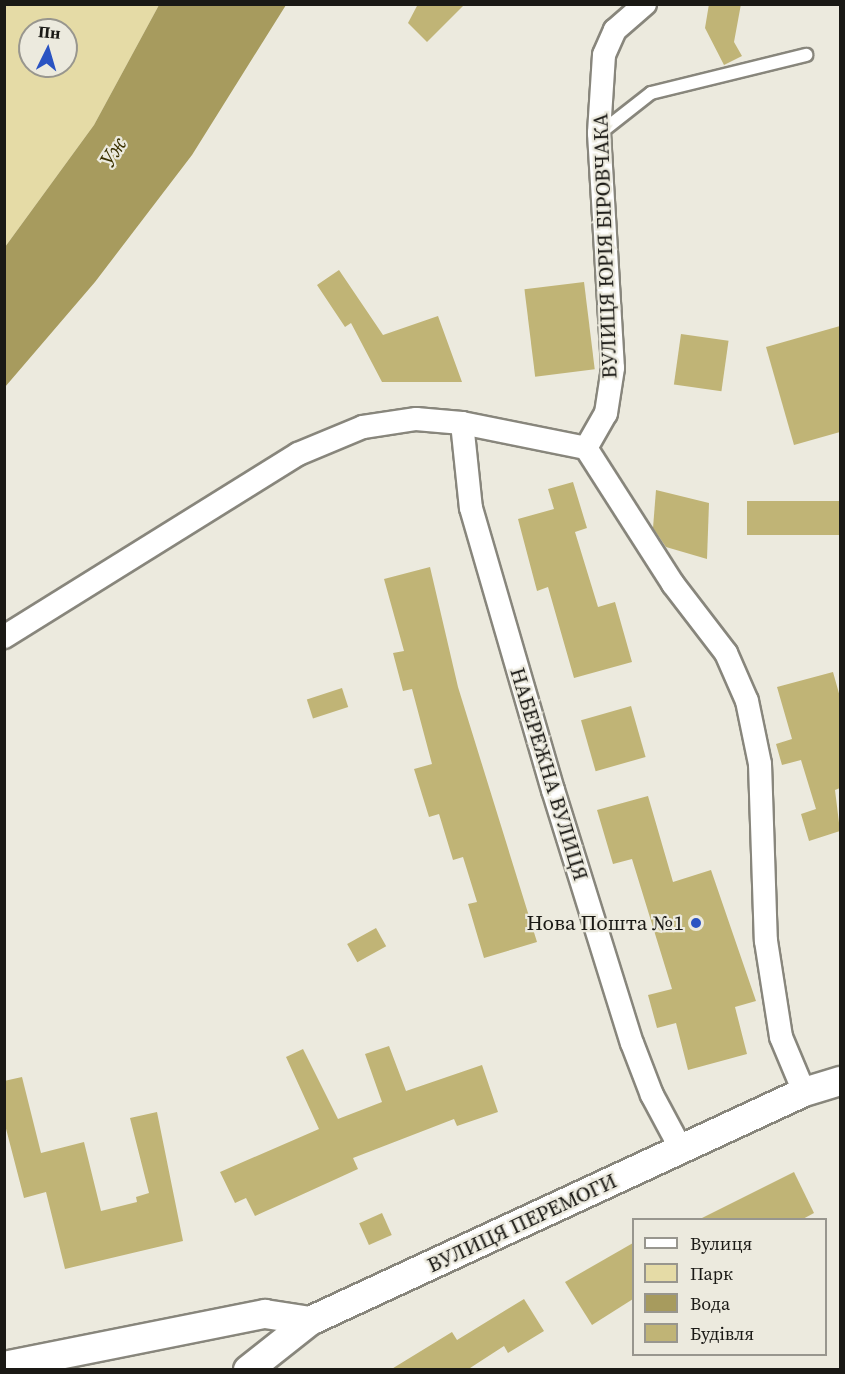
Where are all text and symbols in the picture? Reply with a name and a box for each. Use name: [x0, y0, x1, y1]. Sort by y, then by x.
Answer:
north arrow: [18, 18, 78, 78]
text: Пн: [37, 20, 61, 44]
street label: ВУЛИЦЯ ЮРІЯ БІРОВЧАКА: [588, 113, 622, 379]
water label: Уж: [94, 132, 132, 172]
street label: НАБЕРЕЖНА ВУЛИЦЯ: [505, 665, 593, 883]
place label: Нова Пошта №1: [526, 910, 684, 936]
marker: Нова Пошта №1: [689, 916, 703, 930]
street label: ВУЛИЦЯ ПЕРЕМОГИ: [423, 1168, 621, 1278]
legend: [632, 1218, 827, 1356]
text: Вулиця: [690, 1231, 752, 1256]
text: Парк: [690, 1261, 733, 1286]
text: Вода: [690, 1291, 730, 1316]
text: Будівля: [690, 1321, 754, 1346]

